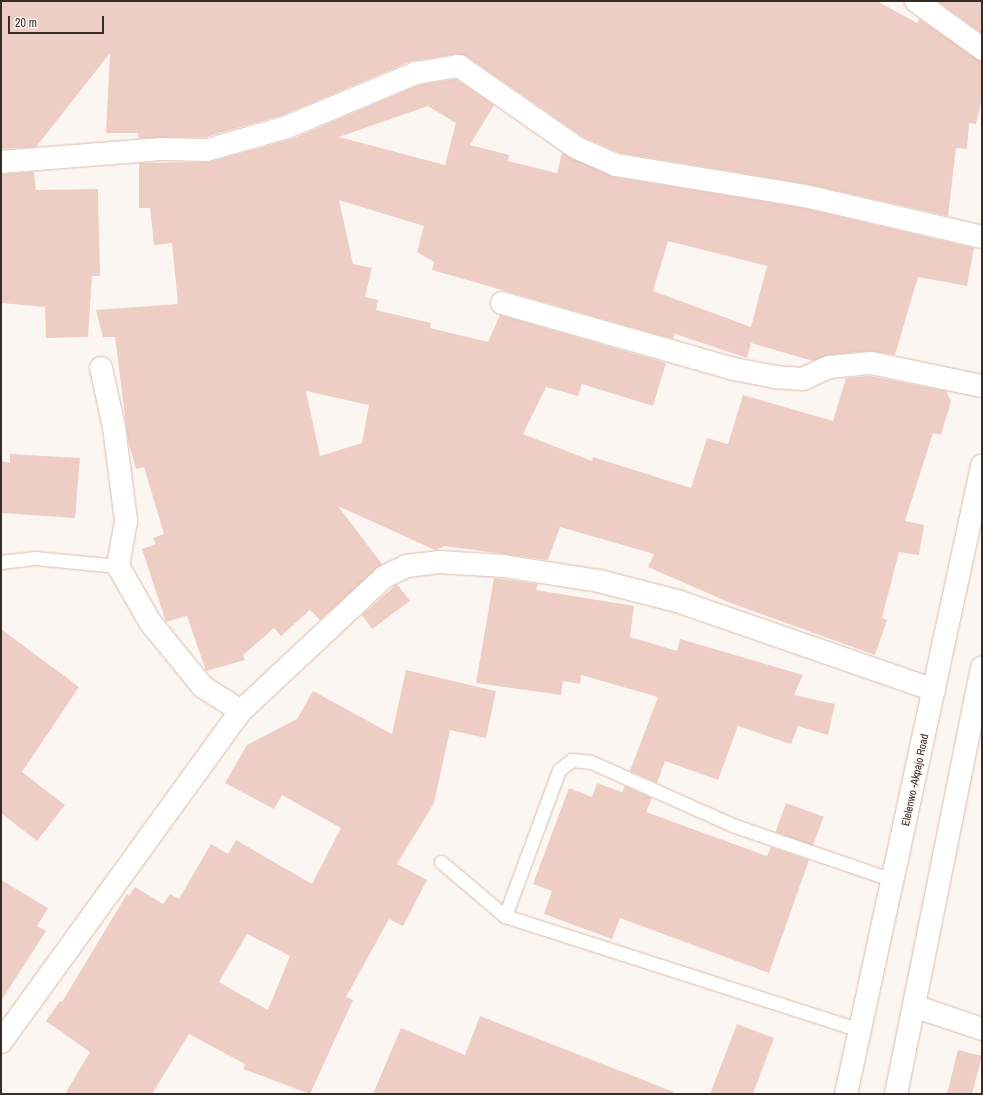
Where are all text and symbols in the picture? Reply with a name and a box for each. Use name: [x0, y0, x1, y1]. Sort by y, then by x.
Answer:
scale bar: [10, 8, 106, 34]
text: 20 m: [15, 15, 37, 31]
street label: Elelenwo -Akpajo Road: [899, 733, 931, 827]

